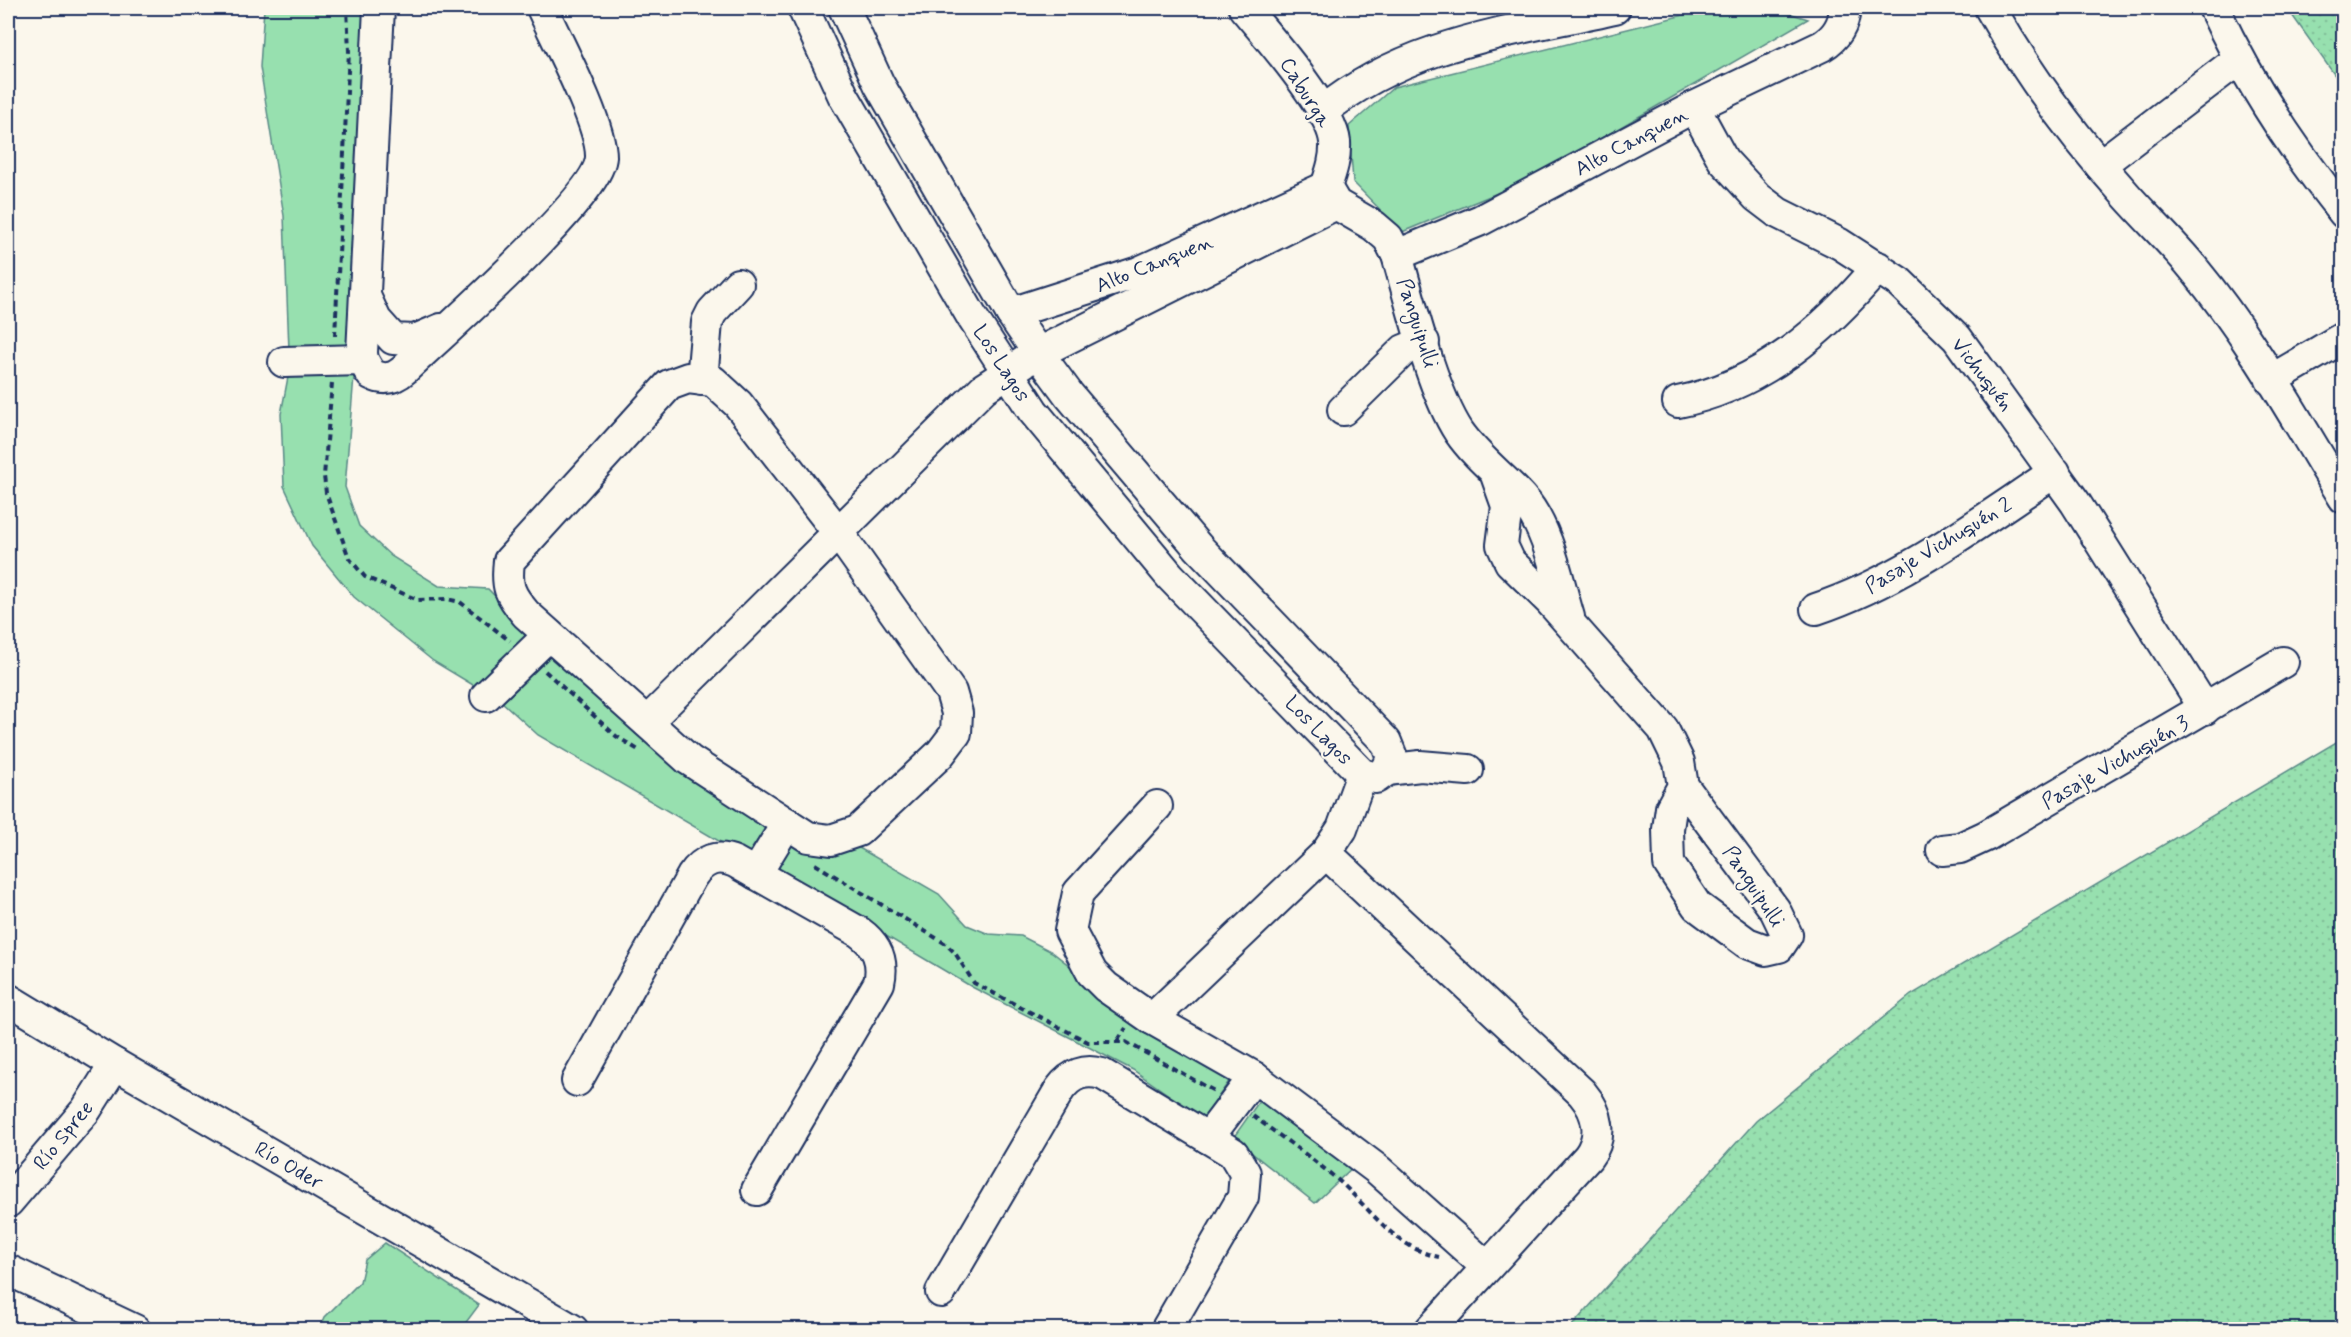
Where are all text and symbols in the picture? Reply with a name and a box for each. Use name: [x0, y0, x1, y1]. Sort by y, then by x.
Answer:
street label: Caburga: [1273, 52, 1338, 133]
street label: Alto Canquen: [1570, 100, 1693, 183]
street label: Alto Canquen: [1092, 228, 1218, 300]
street label: Panguipulli: [1388, 275, 1445, 372]
street label: Los Lagos: [966, 320, 1036, 407]
street label: Vichuquén: [1945, 332, 2020, 417]
street label: Pasaje Vichuquén 2: [1860, 491, 2017, 601]
street label: Los Lagos: [1278, 690, 1358, 771]
street label: Pasaje Vichuquén 3: [2037, 709, 2195, 816]
street label: Panguipulli: [1715, 840, 1791, 933]
street label: Río Spree: [27, 1095, 100, 1176]
street label: Río Oder: [249, 1135, 328, 1197]

